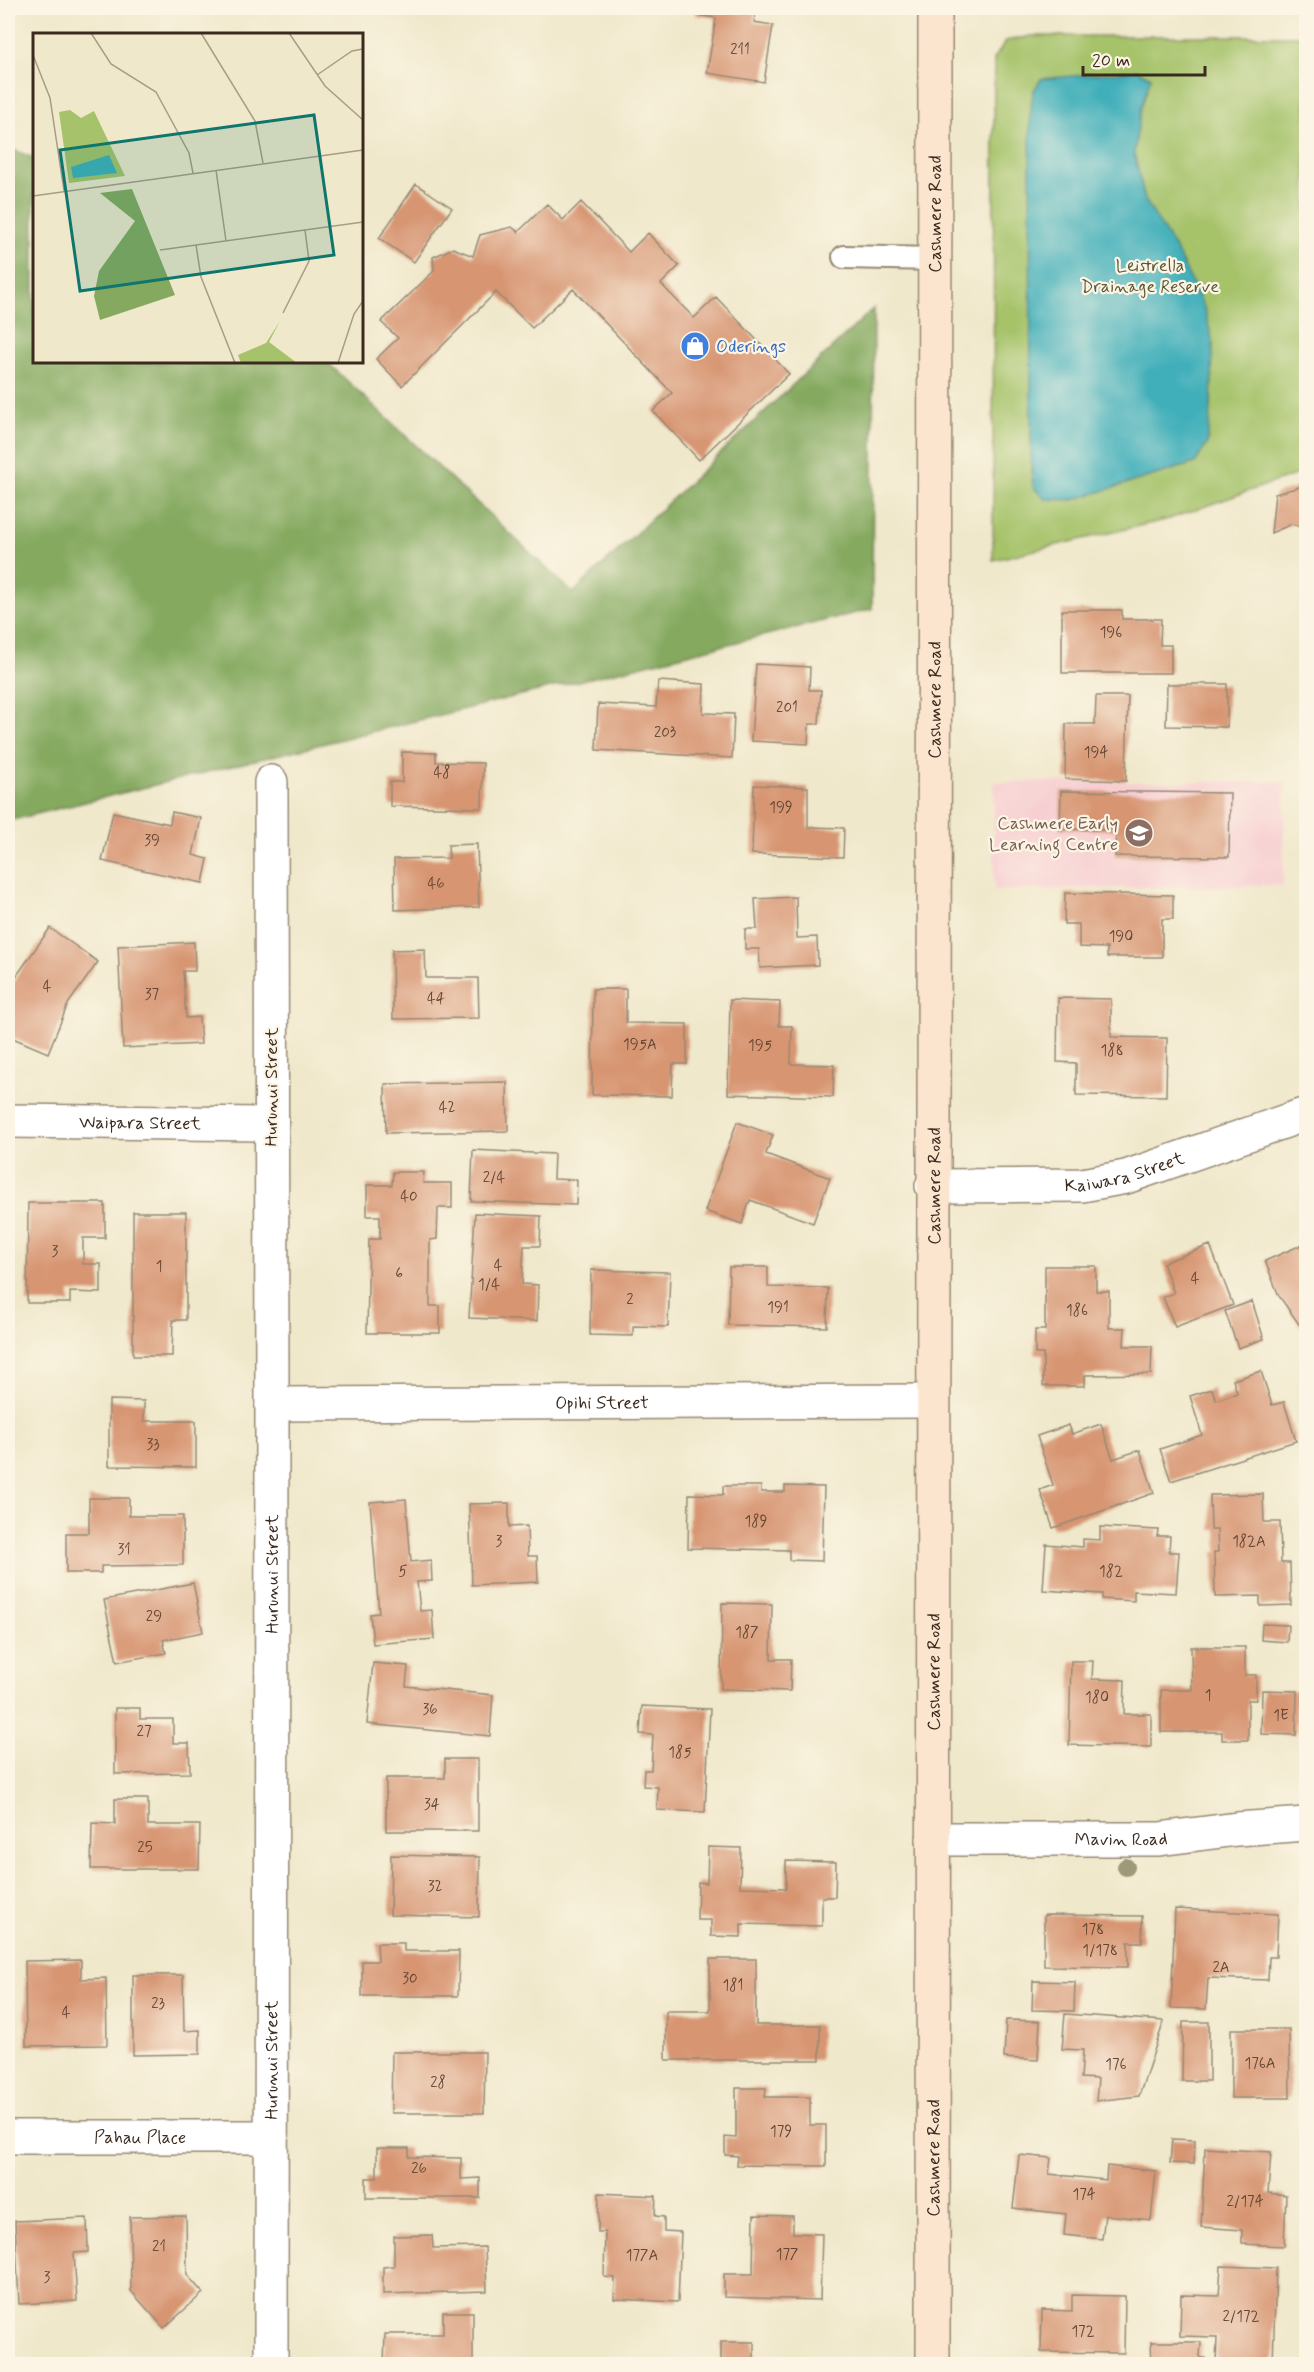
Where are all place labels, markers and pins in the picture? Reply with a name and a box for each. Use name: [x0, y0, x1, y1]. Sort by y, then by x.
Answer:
shop icon: Oderings: [679, 330, 711, 362]
place label: Oderings: [716, 335, 786, 359]
place label: Cashmere Early Learning Centre: [989, 812, 1118, 859]
school or university icon: Cashmere Early Learning Centre: [1123, 817, 1155, 849]

